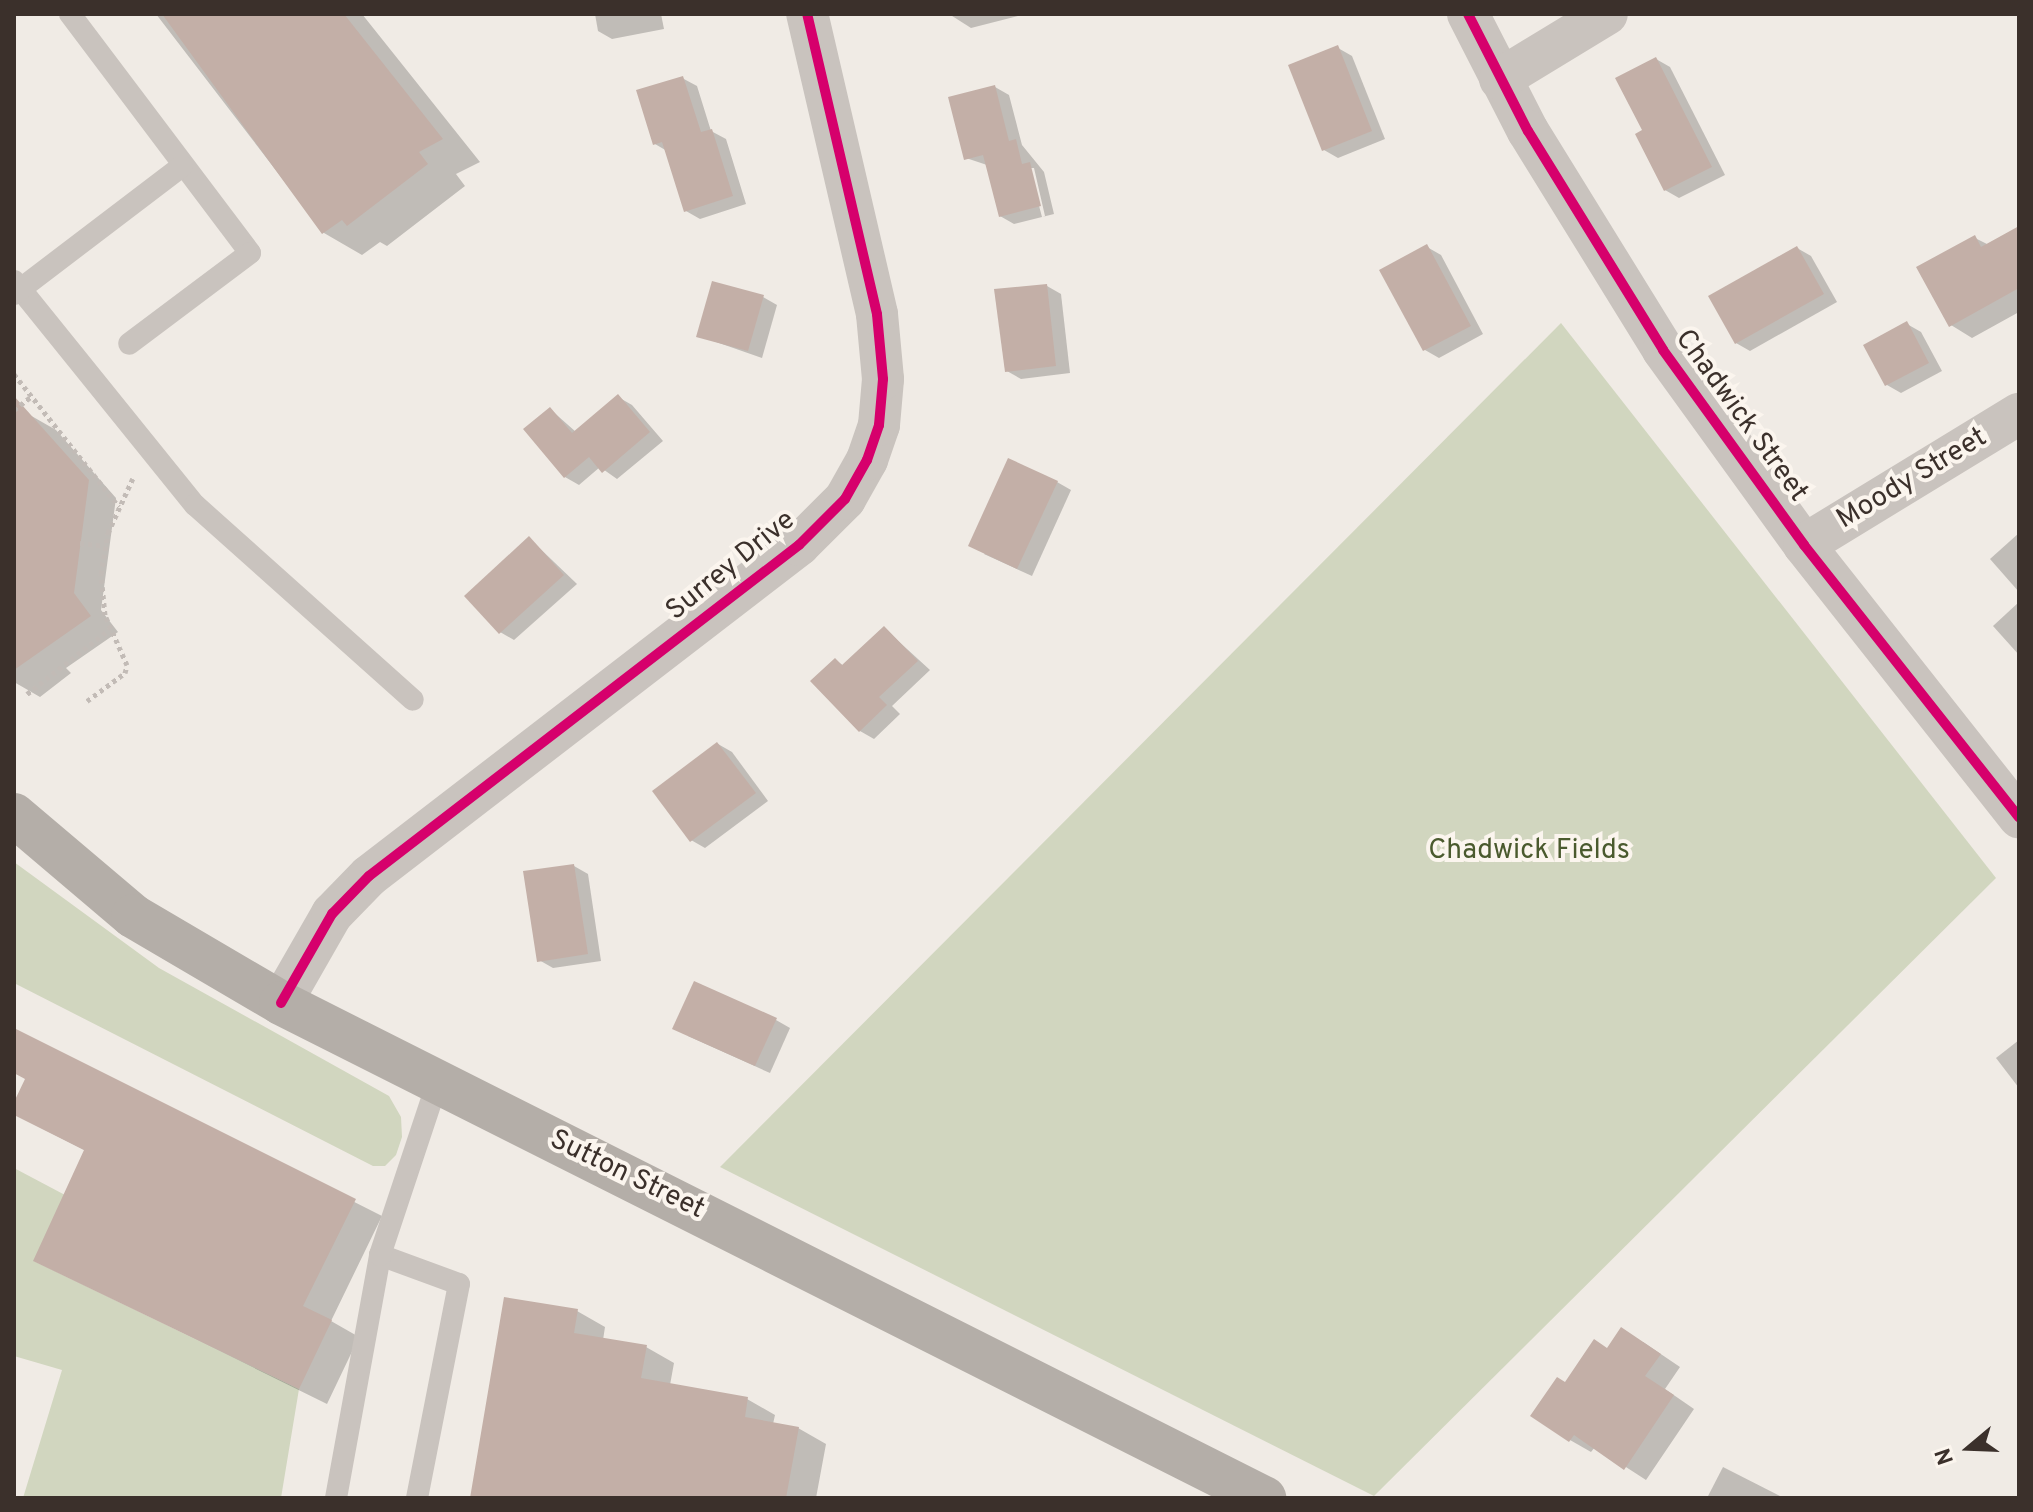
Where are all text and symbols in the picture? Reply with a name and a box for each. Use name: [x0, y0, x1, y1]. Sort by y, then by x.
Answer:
street label: Chadwick Street: [1667, 323, 1815, 509]
street label: Moody Street: [1831, 421, 1993, 537]
street label: Surrey Drive: [660, 504, 802, 628]
park label: Chadwick Fields: [1428, 834, 1630, 868]
street label: Sutton Street: [544, 1123, 710, 1227]
north arrow: [1929, 1408, 2009, 1488]
text: N: [1931, 1444, 1961, 1468]

